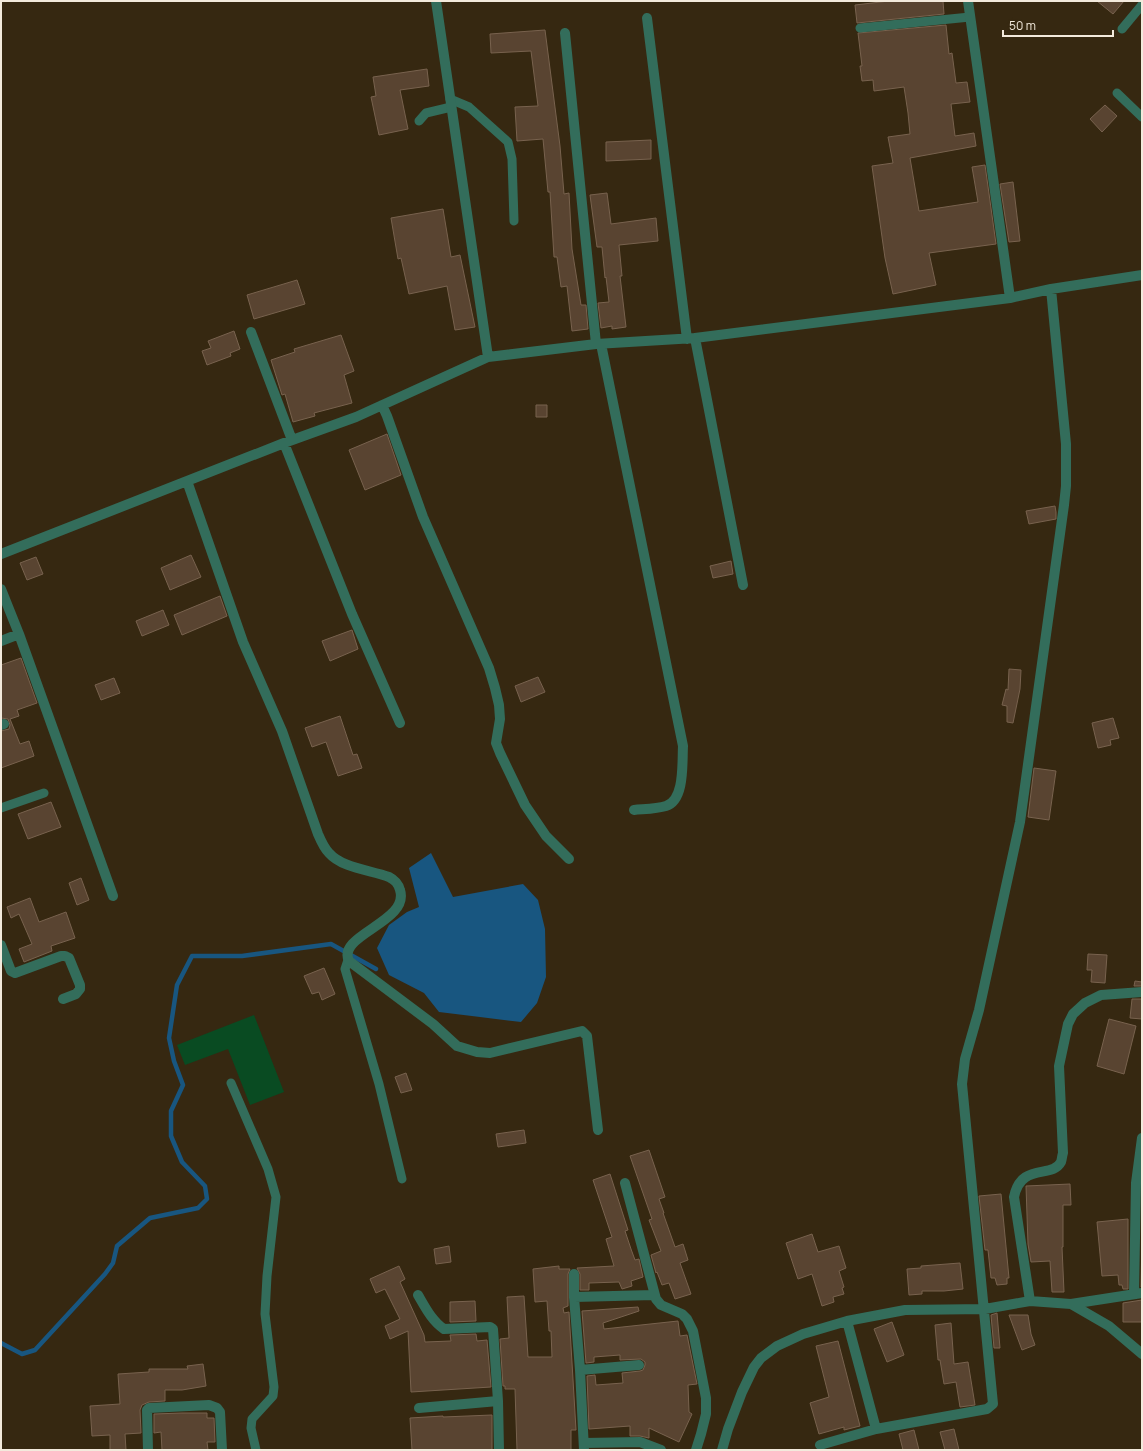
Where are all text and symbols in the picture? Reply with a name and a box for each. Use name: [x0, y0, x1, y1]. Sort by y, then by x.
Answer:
scale bar: [1003, 12, 1113, 38]
text: 50 m: [1009, 17, 1036, 34]

